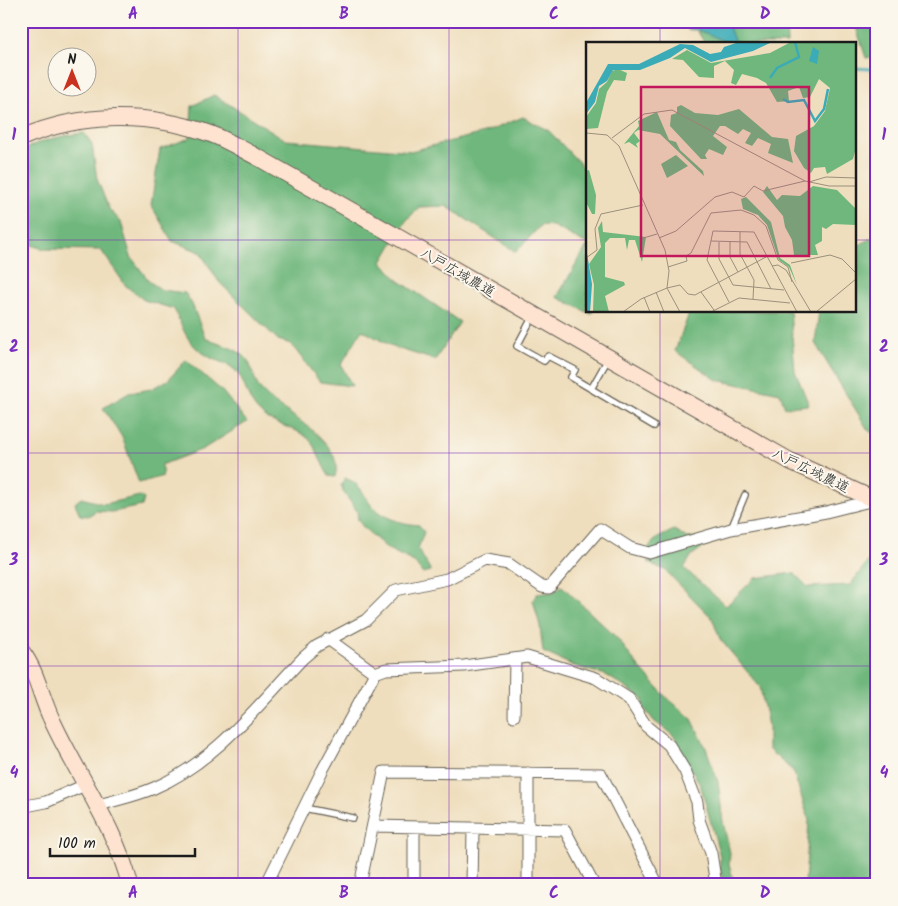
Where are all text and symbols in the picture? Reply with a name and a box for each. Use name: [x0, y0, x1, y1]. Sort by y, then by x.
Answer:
text: A: [128, 2, 138, 27]
text: B: [339, 2, 349, 27]
text: C: [549, 2, 559, 27]
text: D: [760, 2, 771, 27]
inset map: [586, 42, 856, 312]
north arrow: [48, 48, 98, 98]
text: N: [68, 49, 77, 71]
text: 1: [12, 123, 17, 148]
text: 1: [882, 123, 887, 148]
street label: 八戸広域農道: [416, 242, 499, 303]
text: 2: [9, 335, 19, 360]
text: 2: [879, 335, 889, 360]
street label: 八戸広域農道: [768, 443, 853, 499]
text: 3: [9, 548, 19, 573]
text: 3: [879, 548, 889, 573]
text: 4: [10, 761, 19, 786]
text: 4: [880, 761, 889, 786]
scale bar: [50, 826, 195, 858]
text: 100 m: [58, 832, 96, 856]
text: A: [128, 881, 138, 906]
text: B: [339, 881, 349, 906]
text: C: [549, 881, 559, 906]
text: D: [760, 881, 771, 906]

